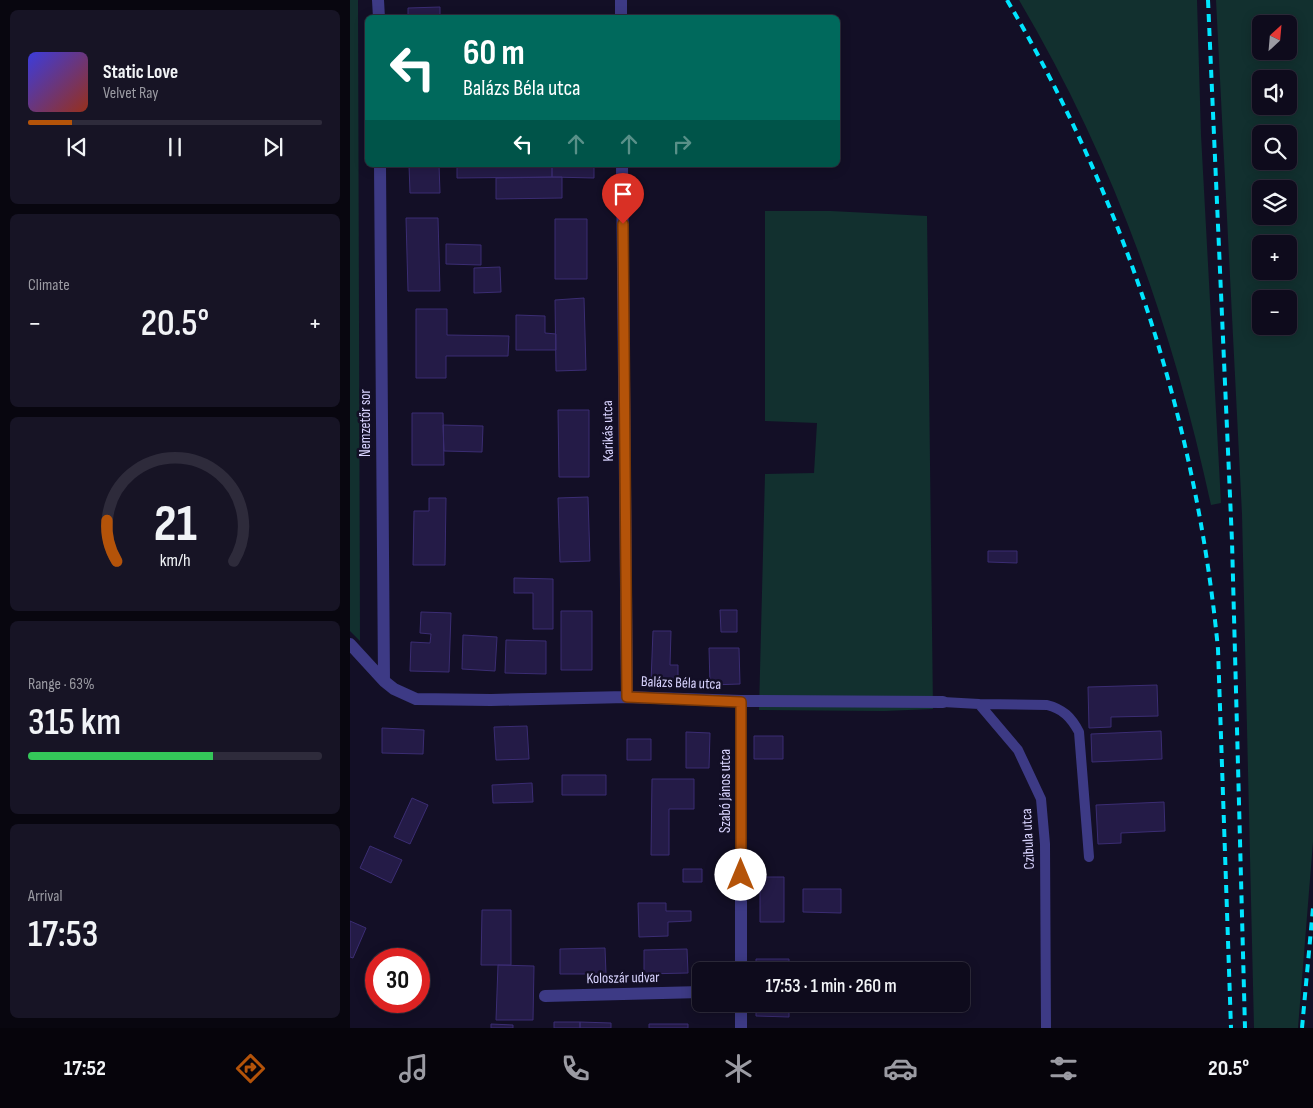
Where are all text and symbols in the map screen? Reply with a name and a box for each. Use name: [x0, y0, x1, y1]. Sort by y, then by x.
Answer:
north arrow: [1252, 15, 1298, 60]
map controls: [1252, 15, 1297, 335]
text: 60 m: [463, 32, 525, 75]
icon: left: [380, 35, 445, 100]
text: Static Love: [103, 61, 178, 84]
button: sound: [1252, 70, 1297, 115]
text: Balázs Béla utca: [463, 75, 581, 102]
text: Velvet Ray: [103, 84, 158, 103]
button: search: [1252, 125, 1297, 170]
icon: left: [509, 130, 537, 158]
icon: ahead: [562, 130, 590, 158]
icon: ahead: [615, 130, 643, 158]
icon: right: [668, 130, 696, 158]
icon: previous: [63, 133, 91, 161]
icon: pause: [161, 133, 189, 161]
icon: next: [259, 133, 287, 161]
pin: [602, 173, 644, 224]
icon: arrive: [609, 180, 637, 208]
button: layers: [1252, 180, 1297, 225]
button: +: [1252, 235, 1297, 280]
text: Climate: [28, 276, 70, 295]
button: −: [1252, 290, 1297, 335]
text: 20.5°: [141, 301, 209, 346]
text: −: [28, 307, 42, 340]
text: +: [308, 307, 322, 340]
street label: Nemzetőr sor: [356, 388, 375, 457]
street label: Karikás utca: [598, 400, 618, 462]
text: 21: [153, 493, 197, 556]
text: km/h: [160, 550, 190, 571]
street label: Balázs Béla utca: [641, 672, 722, 694]
text: Range · 63%: [28, 675, 95, 694]
text: 315 km: [28, 700, 121, 745]
street label: Szabó János utca: [716, 749, 735, 833]
street label: Czibula utca: [1017, 808, 1039, 870]
position arrow: [714, 848, 766, 900]
text: Arrival: [28, 887, 62, 906]
text: 17:53: [28, 912, 98, 957]
speed limit sign: 30: [365, 948, 430, 1013]
street label: Koloszár udvar: [586, 968, 660, 988]
text: 17:53 · 1 min · 260 m: [765, 975, 897, 998]
icon: directions: [233, 1051, 268, 1086]
icon: music: [396, 1051, 431, 1086]
icon: phone: [558, 1051, 593, 1086]
icon: climate: [721, 1051, 756, 1086]
icon: car: [883, 1051, 918, 1086]
icon: filters: [1046, 1051, 1081, 1086]
text: 17:52: [64, 1055, 106, 1082]
text: 20.5°: [1208, 1055, 1249, 1082]

